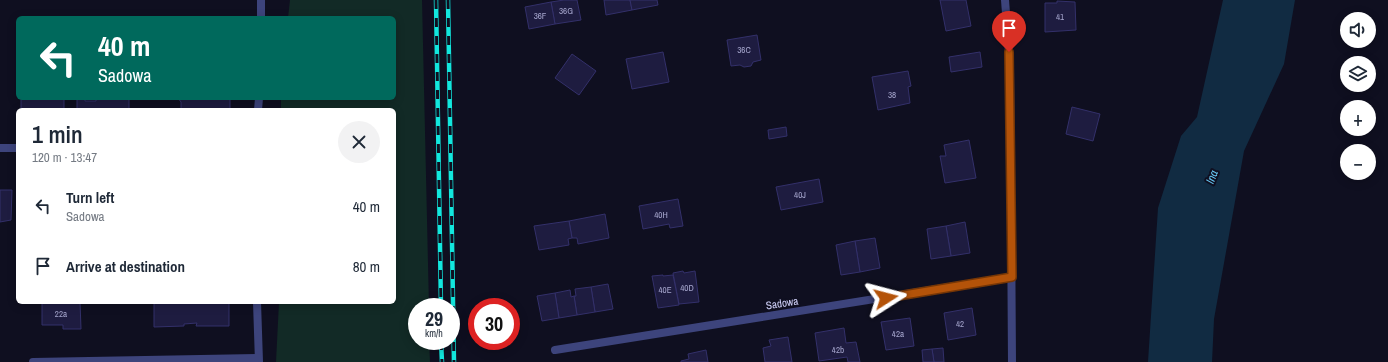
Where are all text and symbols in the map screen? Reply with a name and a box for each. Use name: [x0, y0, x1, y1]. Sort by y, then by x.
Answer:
house number: 36G: [559, 5, 573, 17]
house number: 36F: [534, 10, 547, 22]
pin: [992, 11, 1026, 52]
house number: 41: [1056, 11, 1064, 23]
map controls: [1340, 12, 1376, 180]
button: sound: [1340, 12, 1376, 48]
icon: arrive: [998, 17, 1020, 39]
text: 40 m: [98, 27, 150, 65]
icon: left: [32, 32, 84, 84]
house number: 36C: [737, 44, 751, 56]
button: layers: [1340, 56, 1376, 92]
text: Sadowa: [98, 63, 151, 88]
house number: 38: [888, 89, 896, 101]
button: +: [1340, 100, 1376, 136]
text: 1 min: [32, 118, 83, 150]
button: close: [338, 121, 380, 163]
button: −: [1340, 144, 1376, 180]
text: 120 m · 13:47: [32, 149, 97, 166]
water label: Ina: [1202, 167, 1222, 186]
text: Turn left: [66, 187, 114, 208]
house number: 40J: [794, 189, 806, 201]
icon: left: [32, 195, 54, 217]
text: 40 m: [353, 196, 380, 217]
text: Sadowa: [66, 208, 105, 225]
house number: 40H: [654, 209, 668, 221]
icon: arrive: [32, 255, 54, 277]
text: Arrive at destination: [66, 256, 185, 277]
text: 80 m: [353, 256, 380, 277]
position arrow: [865, 277, 907, 319]
house number: 40D: [680, 282, 694, 294]
house number: 40E: [658, 284, 672, 296]
street label: Sadowa: [765, 294, 799, 312]
speed limit sign: 30: [468, 298, 520, 350]
text: 29: [425, 305, 443, 332]
house number: 22a: [55, 308, 67, 320]
house number: 42: [956, 318, 964, 330]
text: km/h: [425, 327, 443, 340]
house number: 42a: [892, 328, 904, 340]
house number: 42b: [832, 344, 844, 356]

